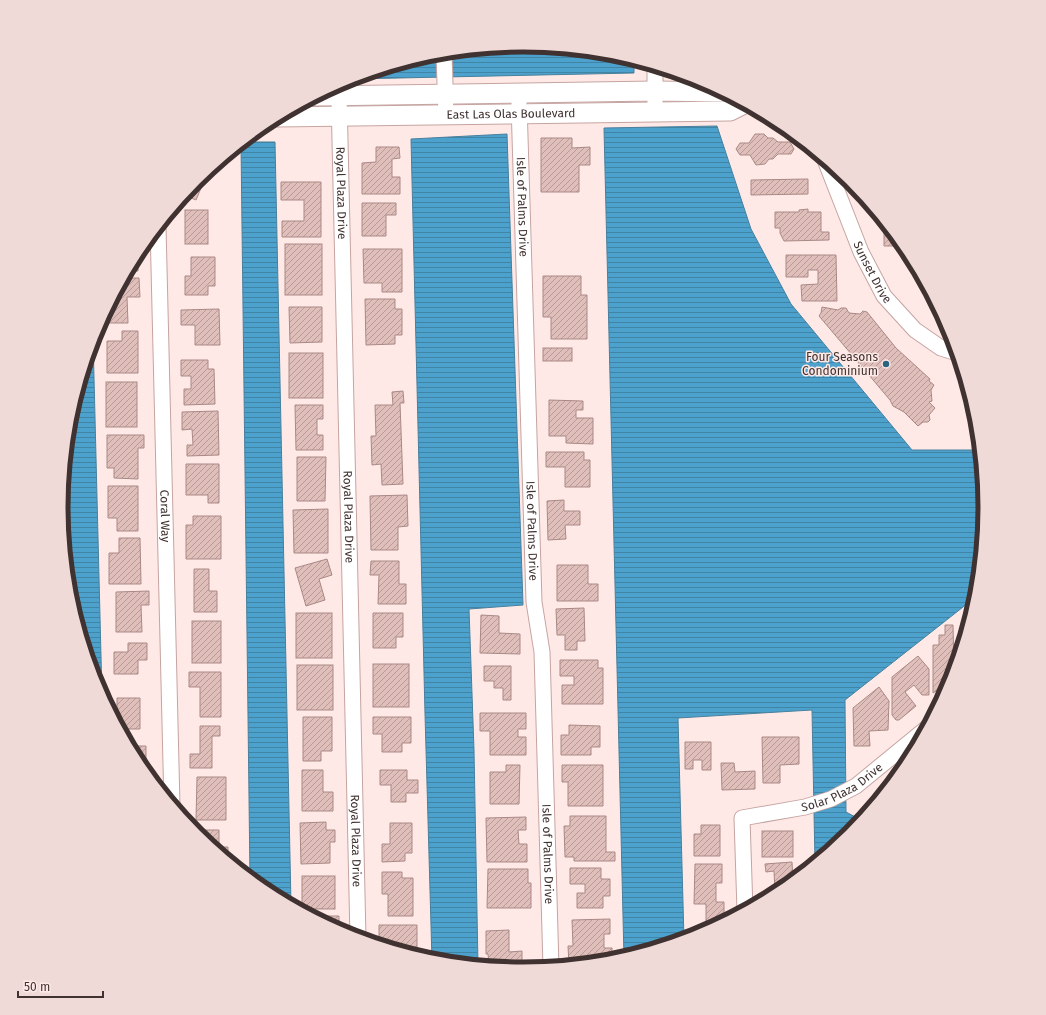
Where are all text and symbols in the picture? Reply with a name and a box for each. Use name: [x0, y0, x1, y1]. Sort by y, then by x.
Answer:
street label: East Las Olas Boulevard: [446, 106, 576, 122]
street label: Royal Plaza Drive: [333, 146, 349, 239]
street label: Isle of Palms Drive: [514, 157, 531, 257]
street label: Sunset Drive: [850, 239, 894, 306]
place label: Four Seasons Condominium: [802, 350, 878, 378]
marker: Four Seasons Condominium: [881, 359, 891, 369]
street label: Royal Plaza Drive: [340, 470, 357, 563]
street label: Isle of Palms Drive: [523, 481, 540, 581]
street label: Coral Way: [157, 489, 173, 543]
street label: Solar Plaza Drive: [800, 760, 885, 815]
street label: Royal Plaza Drive: [348, 794, 364, 887]
street label: Isle of Palms Drive: [539, 804, 556, 904]
scale bar: [18, 973, 103, 999]
text: 50 m: [24, 980, 50, 994]

